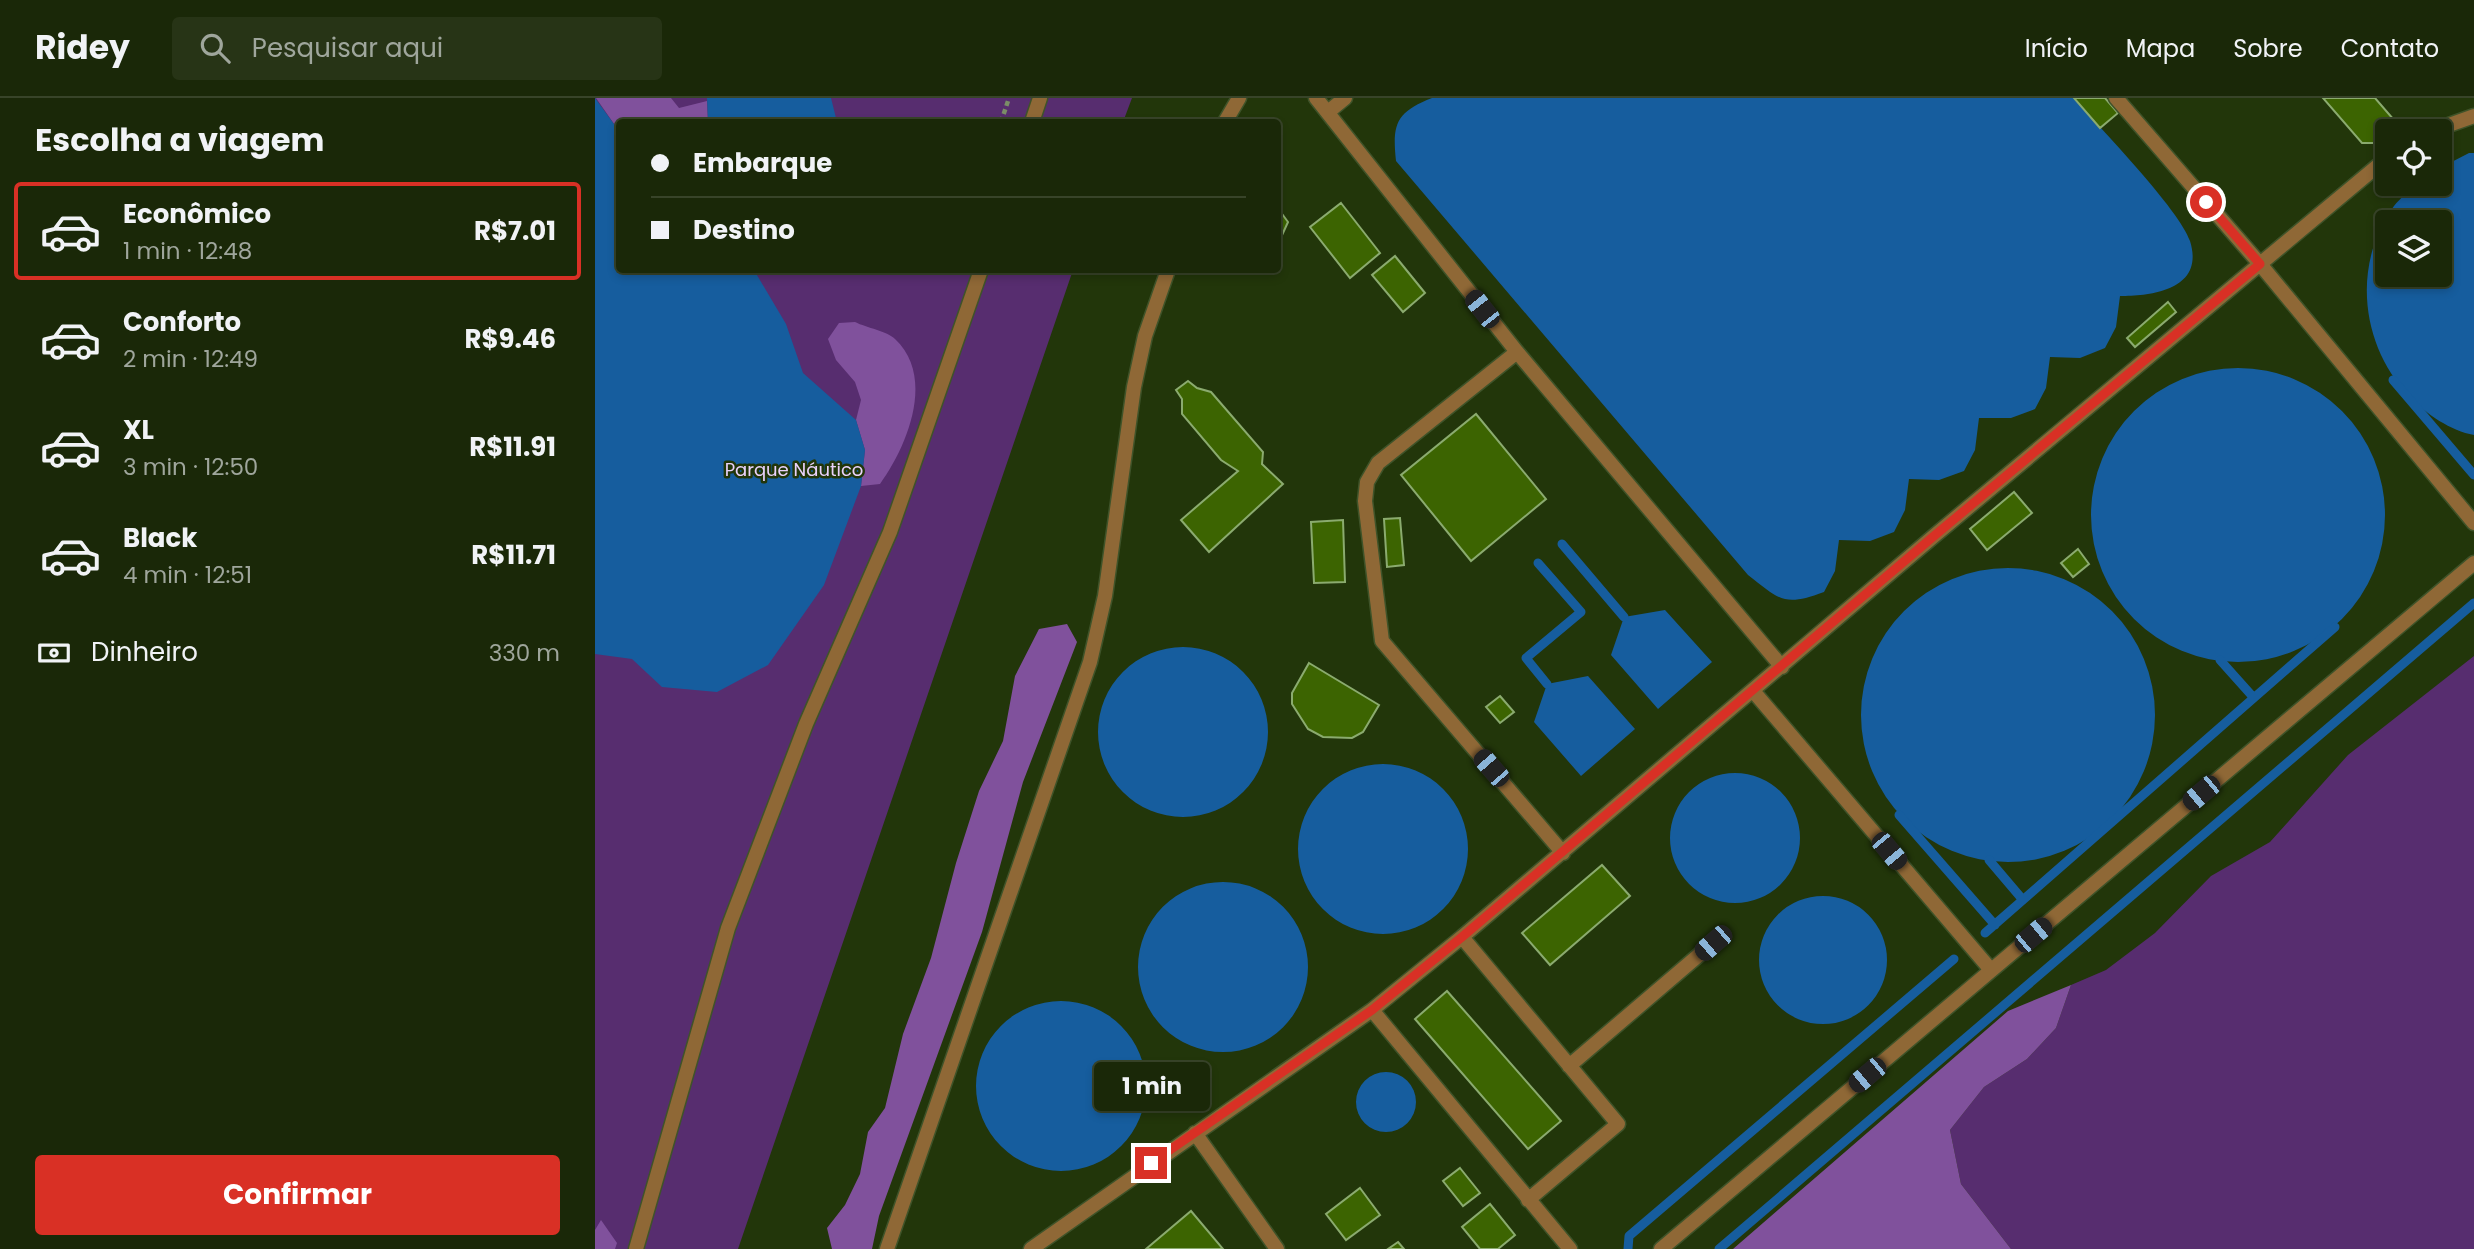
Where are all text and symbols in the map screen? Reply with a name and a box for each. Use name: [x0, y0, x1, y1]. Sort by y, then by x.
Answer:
search box: [172, 17, 662, 80]
text: Ridey: [35, 24, 130, 71]
icon: search: [196, 29, 234, 67]
text: Pesquisar aqui: [252, 30, 443, 66]
text: Início: [2025, 32, 2088, 65]
text: Mapa: [2126, 32, 2195, 65]
text: Sobre: [2233, 32, 2303, 65]
text: Contato: [2341, 32, 2439, 65]
text: Escolha a viagem: [35, 117, 324, 162]
map controls: [2375, 119, 2452, 287]
button: locate: [2375, 119, 2452, 196]
text: Embarque: [693, 145, 832, 181]
route start: [2190, 186, 2222, 218]
text: Econômico: [123, 196, 271, 232]
icon: car: [39, 200, 102, 263]
button: layers: [2375, 210, 2452, 287]
text: Destino: [693, 212, 795, 248]
text: R$7.01: [474, 213, 556, 249]
text: 1 min · 12:48: [123, 235, 252, 267]
car: [1461, 286, 1504, 332]
text: Conforto: [123, 304, 241, 340]
icon: car: [39, 308, 102, 371]
text: R$9.46: [464, 321, 556, 357]
text: 2 min · 12:49: [123, 343, 258, 375]
text: XL: [123, 412, 154, 448]
icon: car: [39, 416, 102, 479]
text: R$11.91: [469, 429, 556, 465]
text: 3 min · 12:50: [123, 451, 258, 483]
park label: Parque Náutico: [725, 457, 863, 482]
text: Black: [123, 520, 197, 556]
icon: car: [39, 524, 102, 587]
text: R$11.71: [471, 537, 556, 573]
text: 4 min · 12:51: [123, 559, 252, 591]
icon: cash: [35, 634, 73, 672]
text: Dinheiro: [91, 634, 198, 670]
text: 330 m: [489, 637, 560, 669]
car: [1470, 745, 1513, 791]
car: [2179, 771, 2224, 815]
car: [1868, 828, 1911, 874]
car: [2011, 913, 2056, 957]
car: [1691, 921, 1736, 965]
car: [1845, 1053, 1890, 1097]
callout: 1 min: [1093, 1062, 1209, 1110]
text: 1 min: [1122, 1070, 1182, 1102]
route end: [1135, 1147, 1167, 1179]
button: Confirmar: [35, 1155, 560, 1235]

